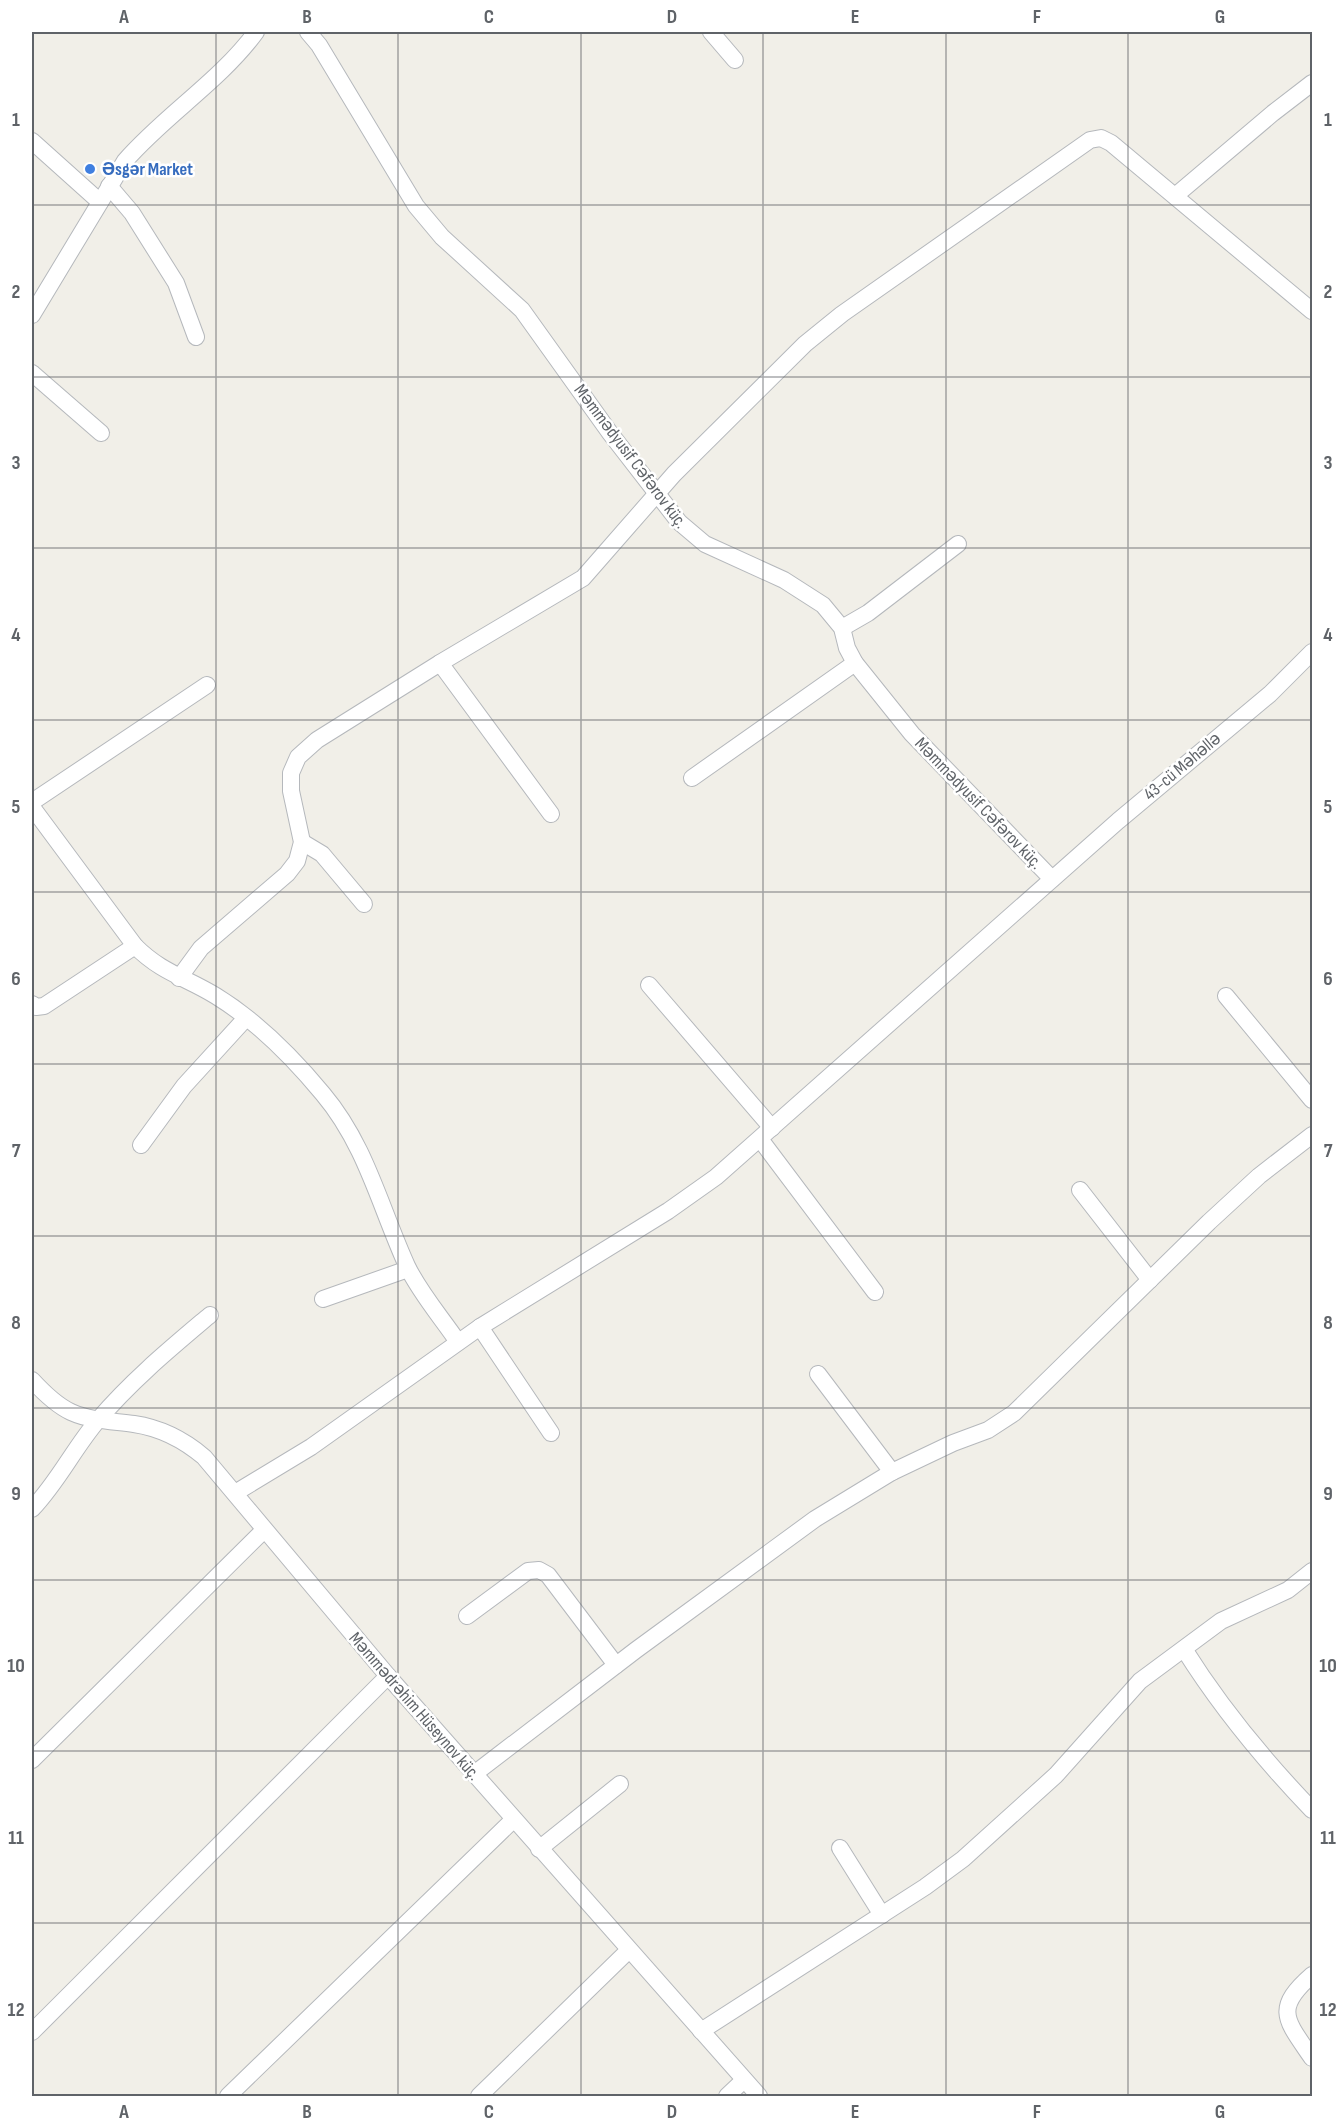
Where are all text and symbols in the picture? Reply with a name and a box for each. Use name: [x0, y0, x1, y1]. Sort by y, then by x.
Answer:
text: A: [118, 5, 129, 29]
text: B: [302, 5, 312, 29]
text: C: [484, 5, 494, 29]
text: D: [667, 5, 677, 29]
text: E: [851, 5, 859, 29]
text: F: [1033, 5, 1041, 29]
text: G: [1215, 5, 1225, 29]
text: 1: [12, 108, 20, 132]
text: 1: [1324, 108, 1332, 132]
place label: Əsgər Market: [102, 159, 193, 180]
marker: Əsgər Market: [83, 162, 97, 176]
text: 2: [12, 280, 20, 304]
text: 2: [1324, 280, 1332, 304]
street label: Məmmədyusif Cəfərov küç.: [570, 380, 692, 533]
text: 3: [12, 451, 21, 475]
text: 3: [1324, 451, 1333, 475]
text: 4: [11, 623, 21, 647]
text: 4: [1323, 623, 1333, 647]
street label: 43-cü Məhəllə: [1139, 728, 1225, 805]
street label: Məmmədyusif Cəfərov küç.: [910, 733, 1047, 874]
text: 5: [12, 795, 21, 819]
text: 5: [1324, 795, 1333, 819]
text: 6: [11, 967, 21, 991]
text: 6: [1323, 967, 1333, 991]
text: 7: [12, 1139, 21, 1163]
text: 7: [1324, 1139, 1333, 1163]
text: 8: [11, 1311, 21, 1335]
text: 8: [1323, 1311, 1333, 1335]
text: 9: [11, 1482, 21, 1506]
text: 9: [1323, 1482, 1333, 1506]
street label: Məmmədrəhim Hüseynov küç.: [345, 1628, 485, 1785]
text: 10: [7, 1654, 25, 1678]
text: 10: [1319, 1654, 1337, 1678]
text: 11: [8, 1826, 24, 1850]
text: 11: [1320, 1826, 1336, 1850]
text: 12: [8, 1998, 24, 2022]
text: 12: [1320, 1998, 1336, 2022]
text: A: [118, 2100, 129, 2124]
text: B: [302, 2100, 312, 2124]
text: C: [484, 2100, 494, 2124]
text: D: [667, 2100, 677, 2124]
text: E: [851, 2100, 859, 2124]
text: F: [1033, 2100, 1041, 2124]
text: G: [1215, 2100, 1225, 2124]

